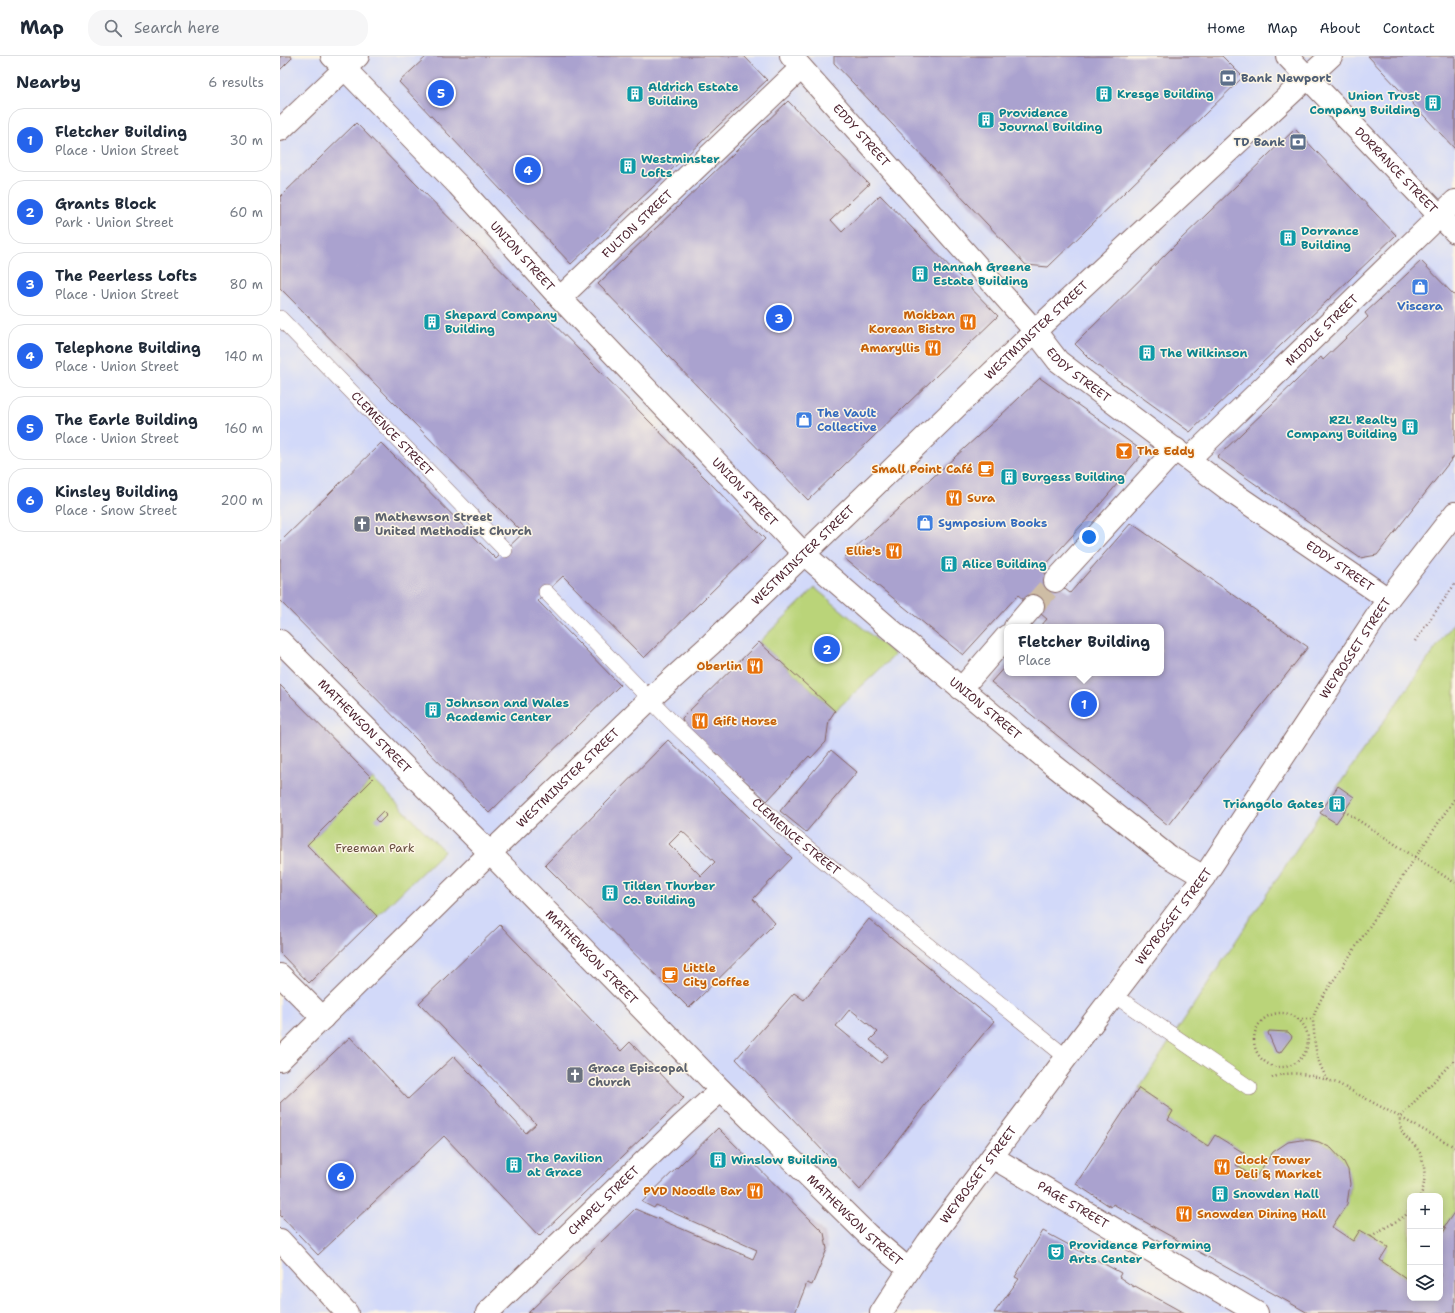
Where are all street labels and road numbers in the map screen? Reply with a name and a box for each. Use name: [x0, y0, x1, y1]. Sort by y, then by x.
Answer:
street label: EDDY STREET: [829, 100, 894, 171]
street label: DORRANCE STREET: [1351, 124, 1442, 217]
street label: FULTON STREET: [599, 186, 677, 262]
street label: UNION STREET: [487, 218, 559, 295]
street label: WESTMINSTER STREET: [981, 277, 1092, 383]
street label: MIDDLE STREET: [1282, 291, 1362, 369]
street label: EDDY STREET: [1043, 344, 1114, 406]
street label: CLEMENCE STREET: [348, 388, 437, 480]
street label: UNION STREET: [708, 454, 782, 530]
street label: WESTMINSTER STREET: [748, 501, 858, 609]
street label: EDDY STREET: [1303, 537, 1377, 595]
street label: WEYBOSSET STREET: [1316, 594, 1395, 702]
street label: UNION STREET: [946, 674, 1025, 743]
street label: MATHEWSON STREET: [314, 676, 415, 777]
street label: WESTMINSTER STREET: [513, 724, 623, 831]
street label: CLEMENCE STREET: [748, 794, 844, 879]
street label: WEYBOSSET STREET: [1132, 864, 1216, 968]
street label: MATHEWSON STREET: [542, 907, 642, 1008]
street label: WEYBOSSET STREET: [937, 1122, 1020, 1227]
street label: CHAPEL STREET: [564, 1162, 643, 1239]
street label: MATHEWSON STREET: [803, 1171, 906, 1270]
street label: PAGE STREET: [1035, 1178, 1112, 1232]

